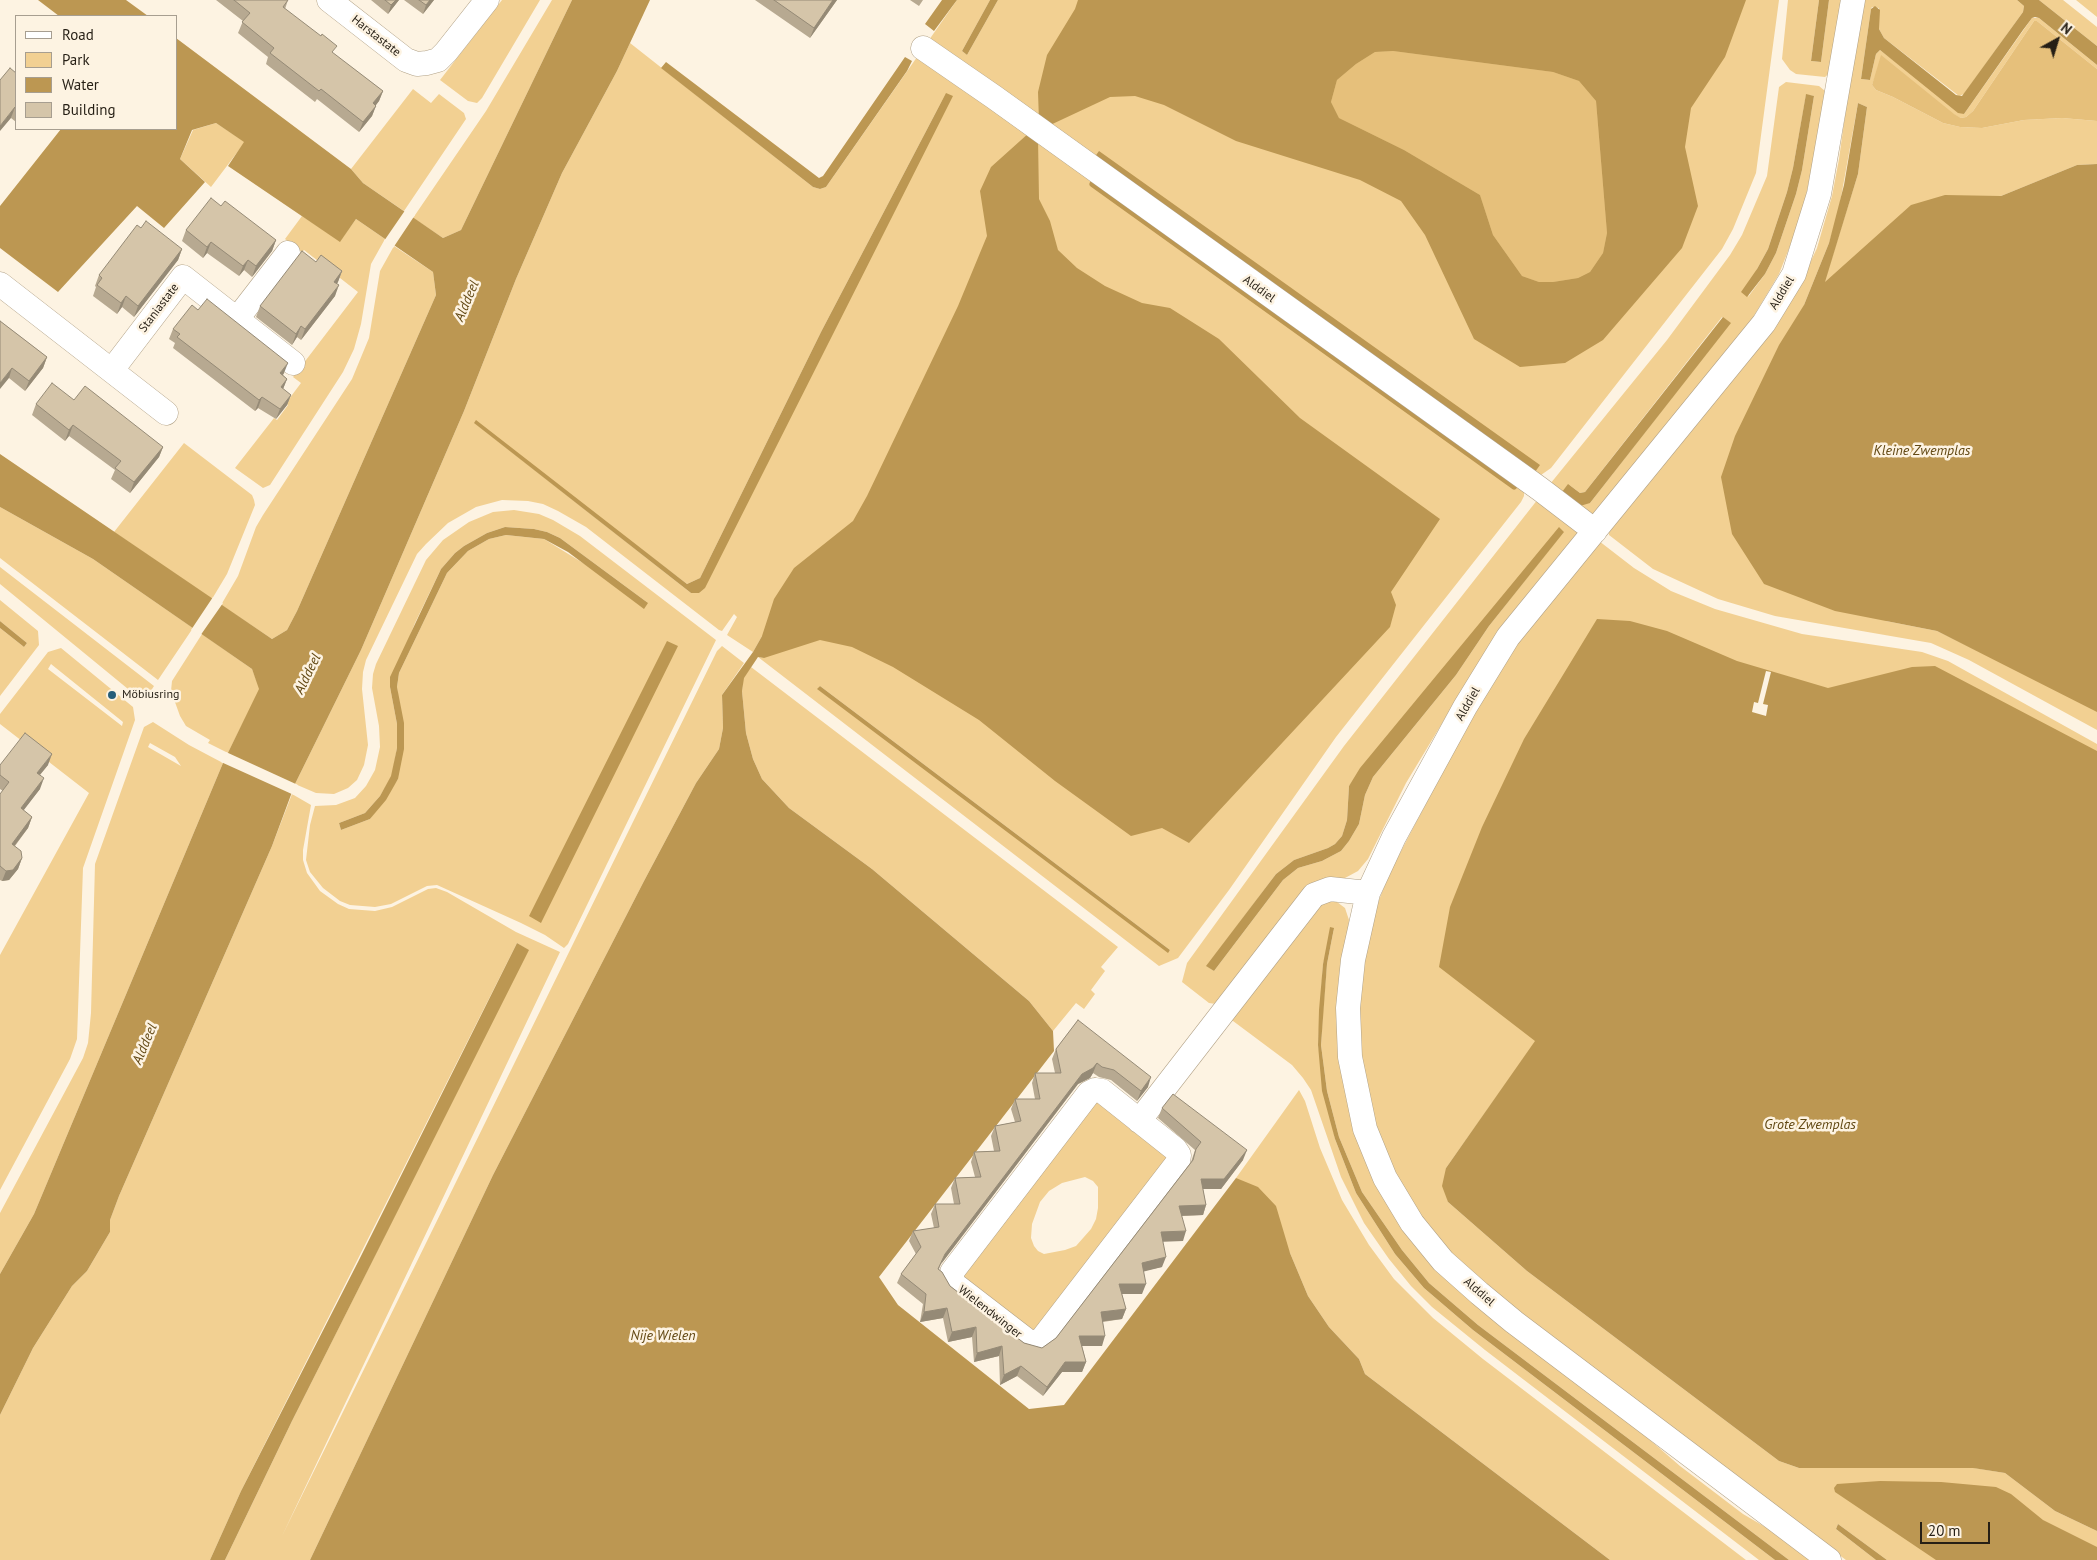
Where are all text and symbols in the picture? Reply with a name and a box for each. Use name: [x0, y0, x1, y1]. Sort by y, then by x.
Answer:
street label: Harstastate: [349, 12, 403, 60]
legend: [15, 15, 178, 130]
north arrow: [2032, 15, 2082, 65]
text: N: [2057, 18, 2076, 38]
text: Road: [62, 25, 94, 44]
text: Park: [62, 50, 90, 69]
text: Water: [62, 75, 99, 94]
text: Building: [62, 100, 116, 119]
street label: Alddiel: [1240, 273, 1278, 305]
street label: Alddiel: [1766, 274, 1798, 312]
water label: Alddeel: [451, 278, 483, 324]
street label: Staniastate: [136, 281, 182, 335]
water label: Kleine Zwemplas: [1874, 443, 1970, 459]
water label: Alddeel: [291, 651, 325, 697]
street label: Alddiel: [1453, 685, 1483, 723]
place label: Möbiusring: [122, 688, 179, 702]
marker: Möbiusring: [106, 689, 118, 701]
water label: Alddeel: [129, 1021, 161, 1067]
water label: Grote Zwemplas: [1764, 1117, 1856, 1133]
street label: Alddiel: [1461, 1275, 1497, 1309]
street label: Wielendwinger: [955, 1283, 1025, 1341]
water label: Nije Wielen: [630, 1328, 696, 1344]
scale bar: [1922, 1512, 1992, 1544]
text: 20 m: [1928, 1521, 1961, 1540]

